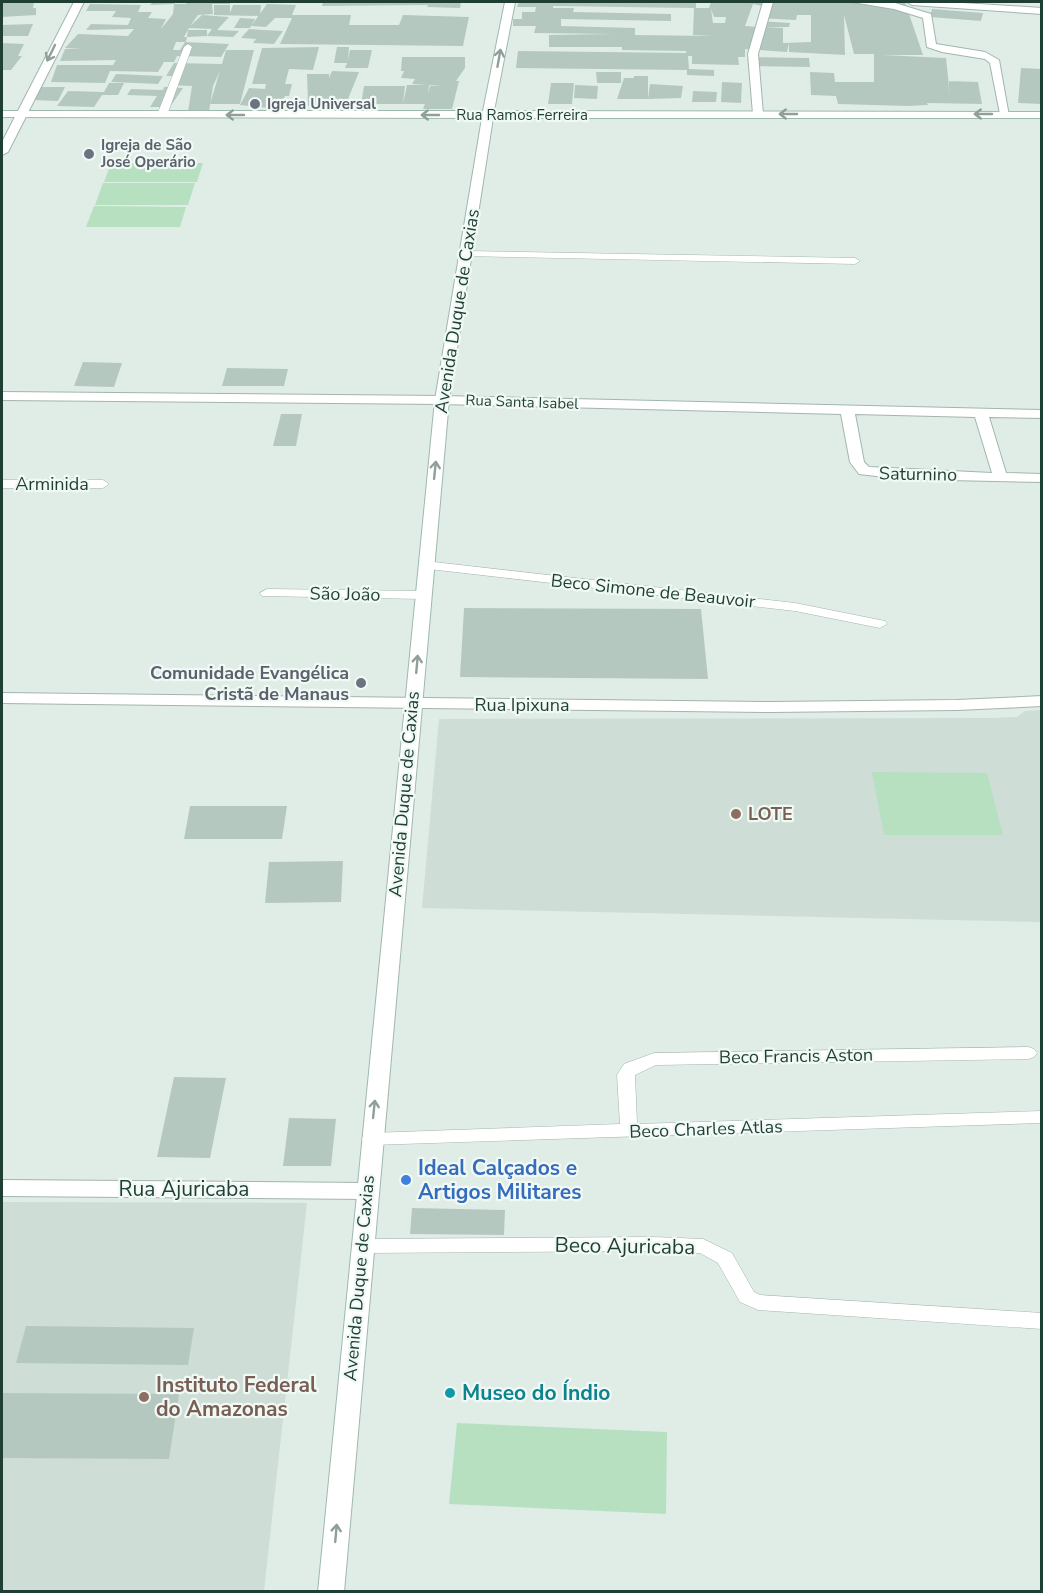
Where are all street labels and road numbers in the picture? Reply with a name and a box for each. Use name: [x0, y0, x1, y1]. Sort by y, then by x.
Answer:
street label: Rua Ramos Ferreira: [456, 105, 588, 125]
street label: Avenida Duque de Caxias: [429, 207, 485, 415]
street label: Rua Santa Isabel: [465, 390, 579, 414]
street label: Saturnino: [879, 461, 957, 487]
street label: Arminida: [15, 472, 89, 496]
street label: Beco Simone de Beauvoir: [550, 568, 757, 614]
street label: São João: [309, 581, 381, 607]
street label: Avenida Duque de Caxias: [383, 690, 425, 898]
street label: Rua Ipixuna: [475, 693, 569, 717]
street label: Beco Francis Aston: [719, 1043, 873, 1069]
street label: Beco Charles Atlas: [629, 1114, 783, 1144]
street label: Avenida Duque de Caxias: [338, 1174, 380, 1382]
street label: Rua Ajuricaba: [119, 1175, 249, 1203]
street label: Beco Ajuricaba: [555, 1231, 695, 1261]

